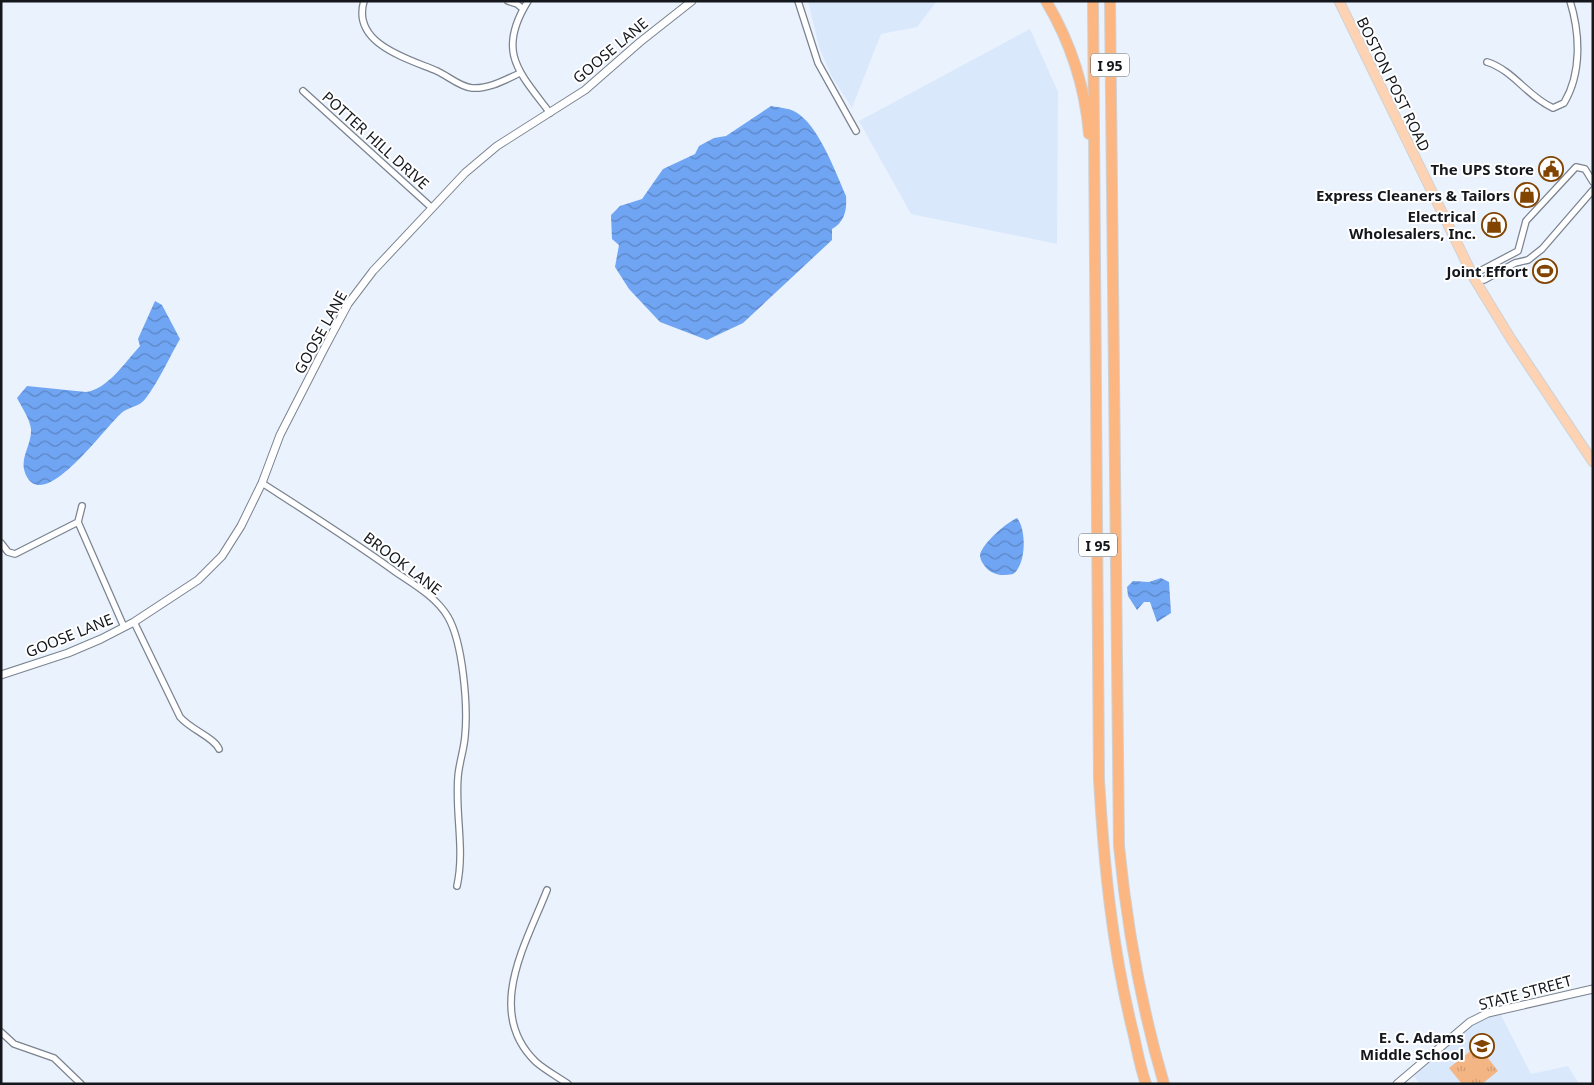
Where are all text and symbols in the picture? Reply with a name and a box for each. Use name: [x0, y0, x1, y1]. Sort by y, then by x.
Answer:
street label: GOOSE LANE: [568, 13, 652, 87]
street label: BOSTON POST ROAD: [1353, 13, 1435, 155]
road number: I 95: [1091, 54, 1129, 76]
street label: POTTER HILL DRIVE: [318, 87, 434, 193]
public building icon: The UPS Store: [1538, 156, 1564, 182]
place label: The UPS Store: [1430, 159, 1534, 179]
shop icon: Express Cleaners & Tailors: [1514, 182, 1540, 208]
place label: Express Cleaners & Tailors: [1316, 185, 1510, 205]
place label: Electrical Wholesalers, Inc.: [1349, 206, 1476, 243]
shop icon: Electrical Wholesalers, Inc.: [1481, 212, 1507, 238]
sports icon: Joint Effort: [1532, 258, 1558, 284]
place label: Joint Effort: [1444, 261, 1528, 281]
street label: GOOSE LANE: [289, 287, 351, 377]
street label: BROOK LANE: [360, 527, 446, 599]
road number: I 95: [1079, 534, 1117, 556]
street label: GOOSE LANE: [23, 608, 115, 662]
street label: STATE STREET: [1476, 970, 1574, 1014]
place label: E. C. Adams Middle School: [1360, 1027, 1464, 1064]
school or university icon: E. C. Adams Middle School: [1469, 1033, 1495, 1059]

